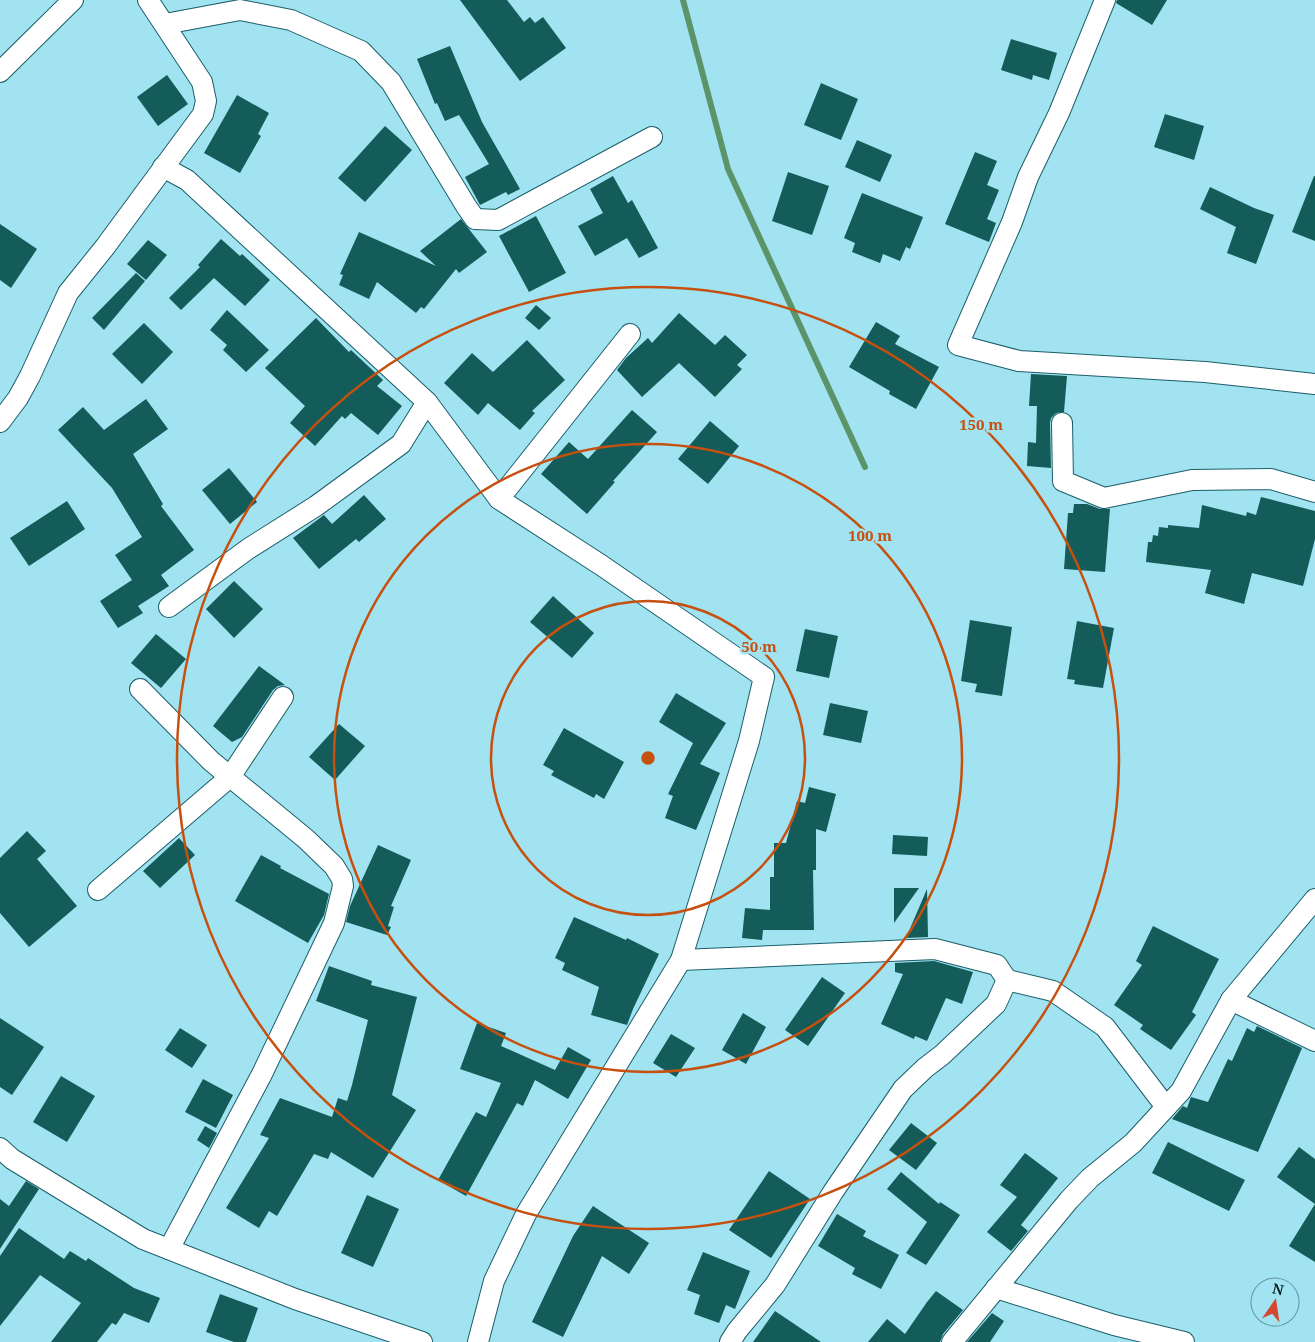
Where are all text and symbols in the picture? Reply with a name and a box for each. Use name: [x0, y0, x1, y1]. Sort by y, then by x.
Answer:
text: 150 m: [959, 414, 1003, 434]
text: 100 m: [848, 525, 892, 545]
text: 50 m: [741, 636, 777, 656]
centre of rings: [639, 749, 657, 767]
north arrow: [1250, 1277, 1300, 1327]
text: N: [1271, 1278, 1286, 1299]

